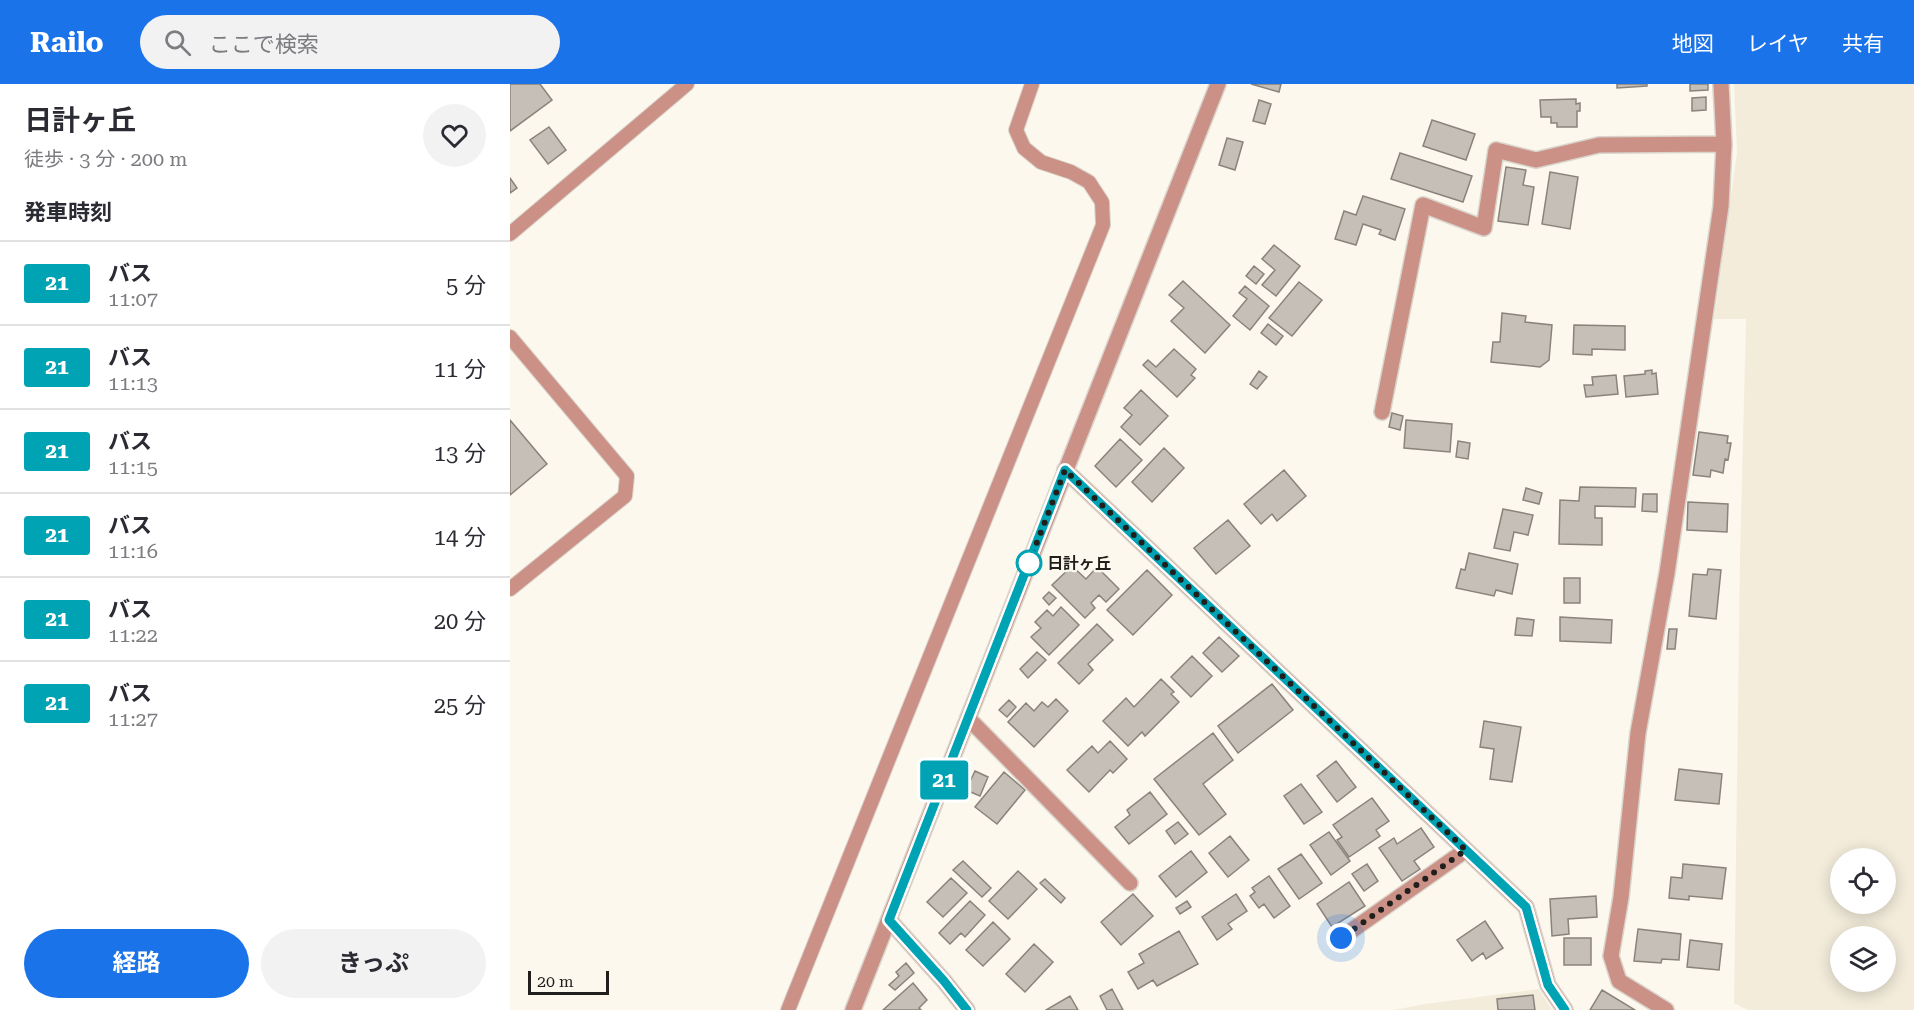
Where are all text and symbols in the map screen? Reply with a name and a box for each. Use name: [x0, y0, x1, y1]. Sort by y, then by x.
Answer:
search box: [140, 15, 560, 69]
text: Railo: [30, 26, 104, 59]
icon: search: [161, 26, 194, 59]
text: ここで検索: [209, 32, 319, 57]
text: 地図: [1672, 32, 1714, 56]
text: レイヤ: [1747, 32, 1809, 56]
text: 共有: [1842, 32, 1884, 56]
text: 日計ヶ丘: [24, 104, 136, 137]
button: heart: [423, 104, 486, 167]
text: 徒歩 · 3 分 · 200 m: [24, 147, 188, 171]
text: 発車時刻: [24, 200, 112, 225]
text: バス: [108, 261, 152, 286]
text: 21: [45, 271, 69, 295]
text: 5 分: [446, 273, 486, 298]
text: 11:07: [108, 287, 158, 311]
text: バス: [108, 345, 152, 370]
text: 21: [45, 355, 69, 379]
text: 11 分: [434, 357, 486, 382]
text: 11:13: [108, 371, 158, 395]
text: バス: [108, 429, 152, 454]
text: 21: [45, 439, 69, 463]
text: 13 分: [434, 441, 486, 466]
text: 11:15: [108, 455, 158, 479]
text: バス: [108, 513, 152, 538]
text: 21: [45, 523, 69, 547]
text: 14 分: [434, 525, 486, 550]
text: 11:16: [108, 539, 158, 563]
marker: 日計ヶ丘: [1016, 550, 1042, 576]
place label: 日計ヶ丘: [1047, 554, 1111, 573]
text: バス: [108, 597, 152, 622]
text: 21: [45, 607, 69, 631]
text: 20 分: [434, 609, 486, 634]
text: 11:22: [108, 623, 158, 647]
text: バス: [108, 681, 152, 706]
text: 21: [45, 691, 69, 715]
text: 25 分: [434, 693, 486, 718]
text: 11:27: [108, 707, 158, 731]
line badge: 21: [917, 760, 971, 800]
text: 21: [932, 768, 956, 792]
map controls: [1830, 848, 1896, 992]
button: locate: [1830, 848, 1896, 914]
your location: [1326, 923, 1356, 953]
button: layers: [1830, 926, 1896, 992]
button: 経路: [24, 929, 249, 998]
button: きっぷ: [261, 929, 486, 998]
scale bar: [528, 968, 609, 996]
text: 20 m: [537, 972, 574, 991]

